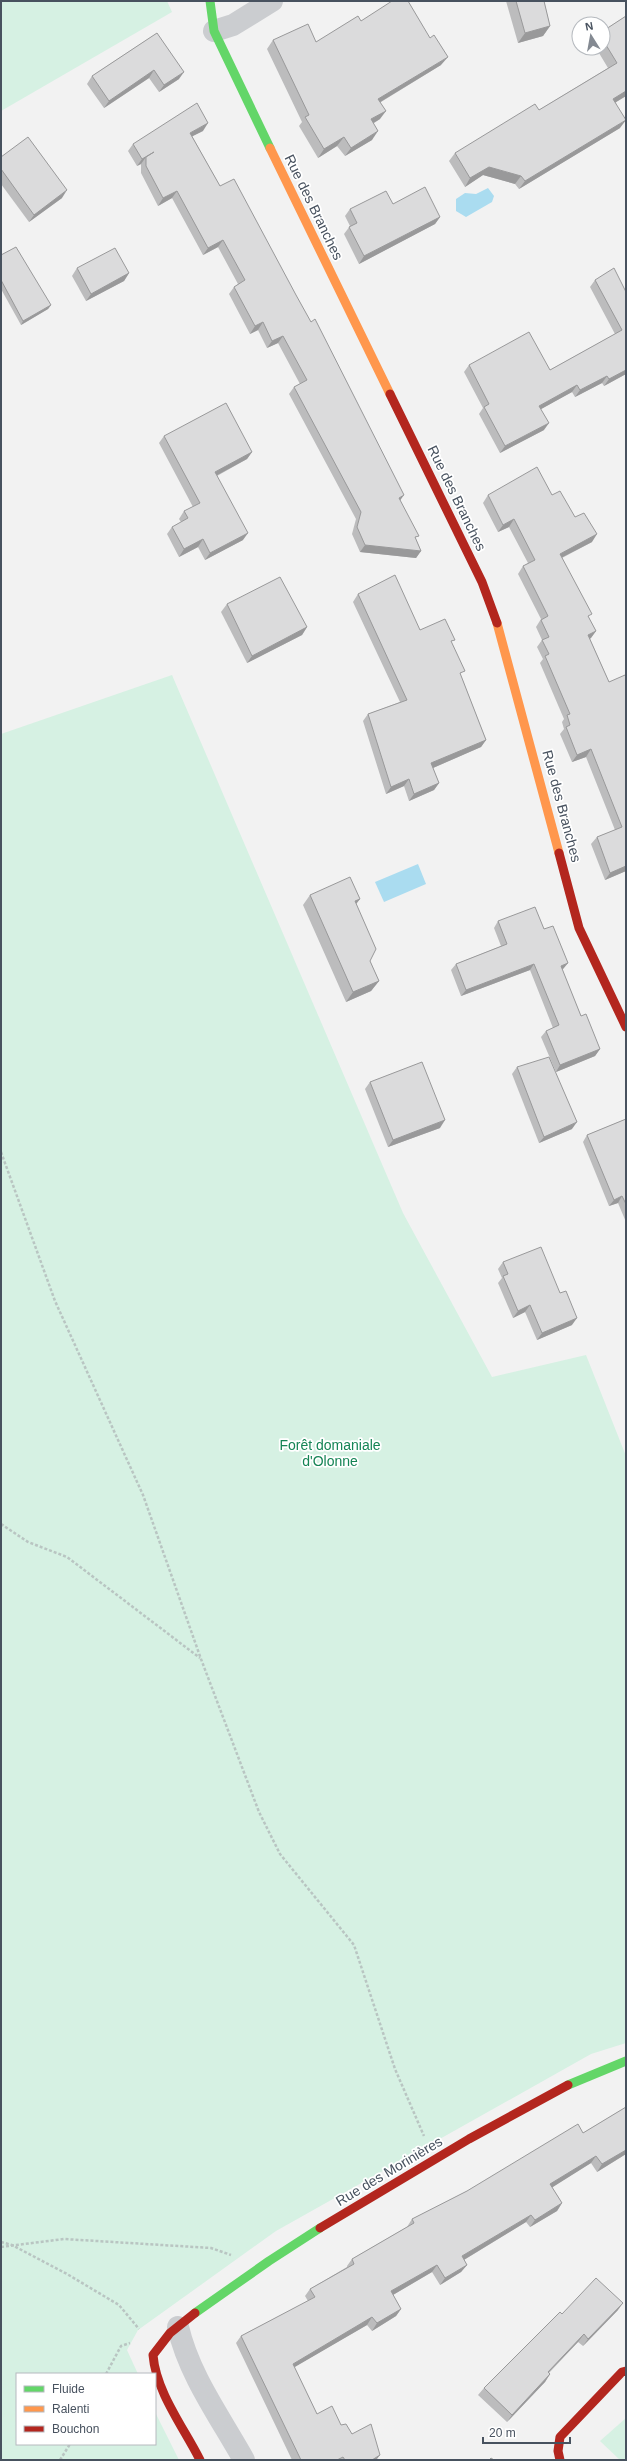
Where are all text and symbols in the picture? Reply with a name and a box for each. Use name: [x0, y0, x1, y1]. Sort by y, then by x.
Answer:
north arrow: [571, 16, 611, 56]
text: N: [584, 20, 594, 33]
street label: Rue des Branches: [282, 152, 346, 262]
street label: Rue des Branches: [425, 443, 489, 553]
street label: Rue des Branches: [539, 748, 585, 864]
park label: Forêt domaniale d'Olonne: [279, 1437, 381, 1469]
street label: Rue des Morinières: [333, 2133, 445, 2209]
legend: [16, 2373, 156, 2445]
text: Fluide: [52, 2382, 85, 2396]
text: Ralenti: [52, 2402, 89, 2416]
scale bar: [483, 2419, 570, 2445]
text: Bouchon: [52, 2422, 99, 2436]
text: 20 m: [489, 2426, 516, 2440]

